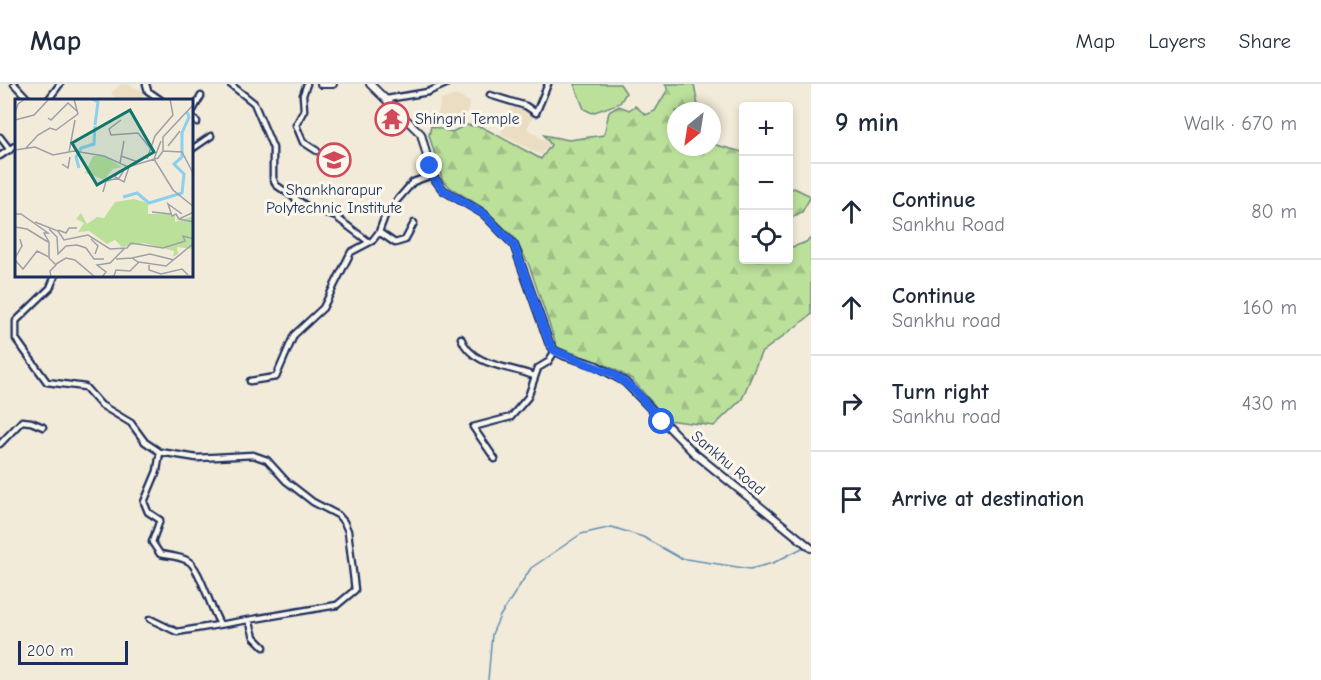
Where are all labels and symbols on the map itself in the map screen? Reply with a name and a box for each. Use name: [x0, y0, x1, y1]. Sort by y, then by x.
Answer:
inset map: [15, 99, 194, 278]
temple icon: Shingni Temple: [374, 101, 410, 137]
north arrow: [667, 102, 721, 156]
place label: Shingni Temple: [415, 110, 520, 128]
school or university icon: Shankharapur Polytechnic Institute: [316, 142, 352, 178]
route end: [416, 152, 442, 178]
place label: Shankharapur Polytechnic Institute: [266, 181, 402, 217]
route start: [648, 408, 674, 434]
street label: Sankhu Road: [688, 427, 768, 499]
scale bar: [18, 638, 128, 666]

